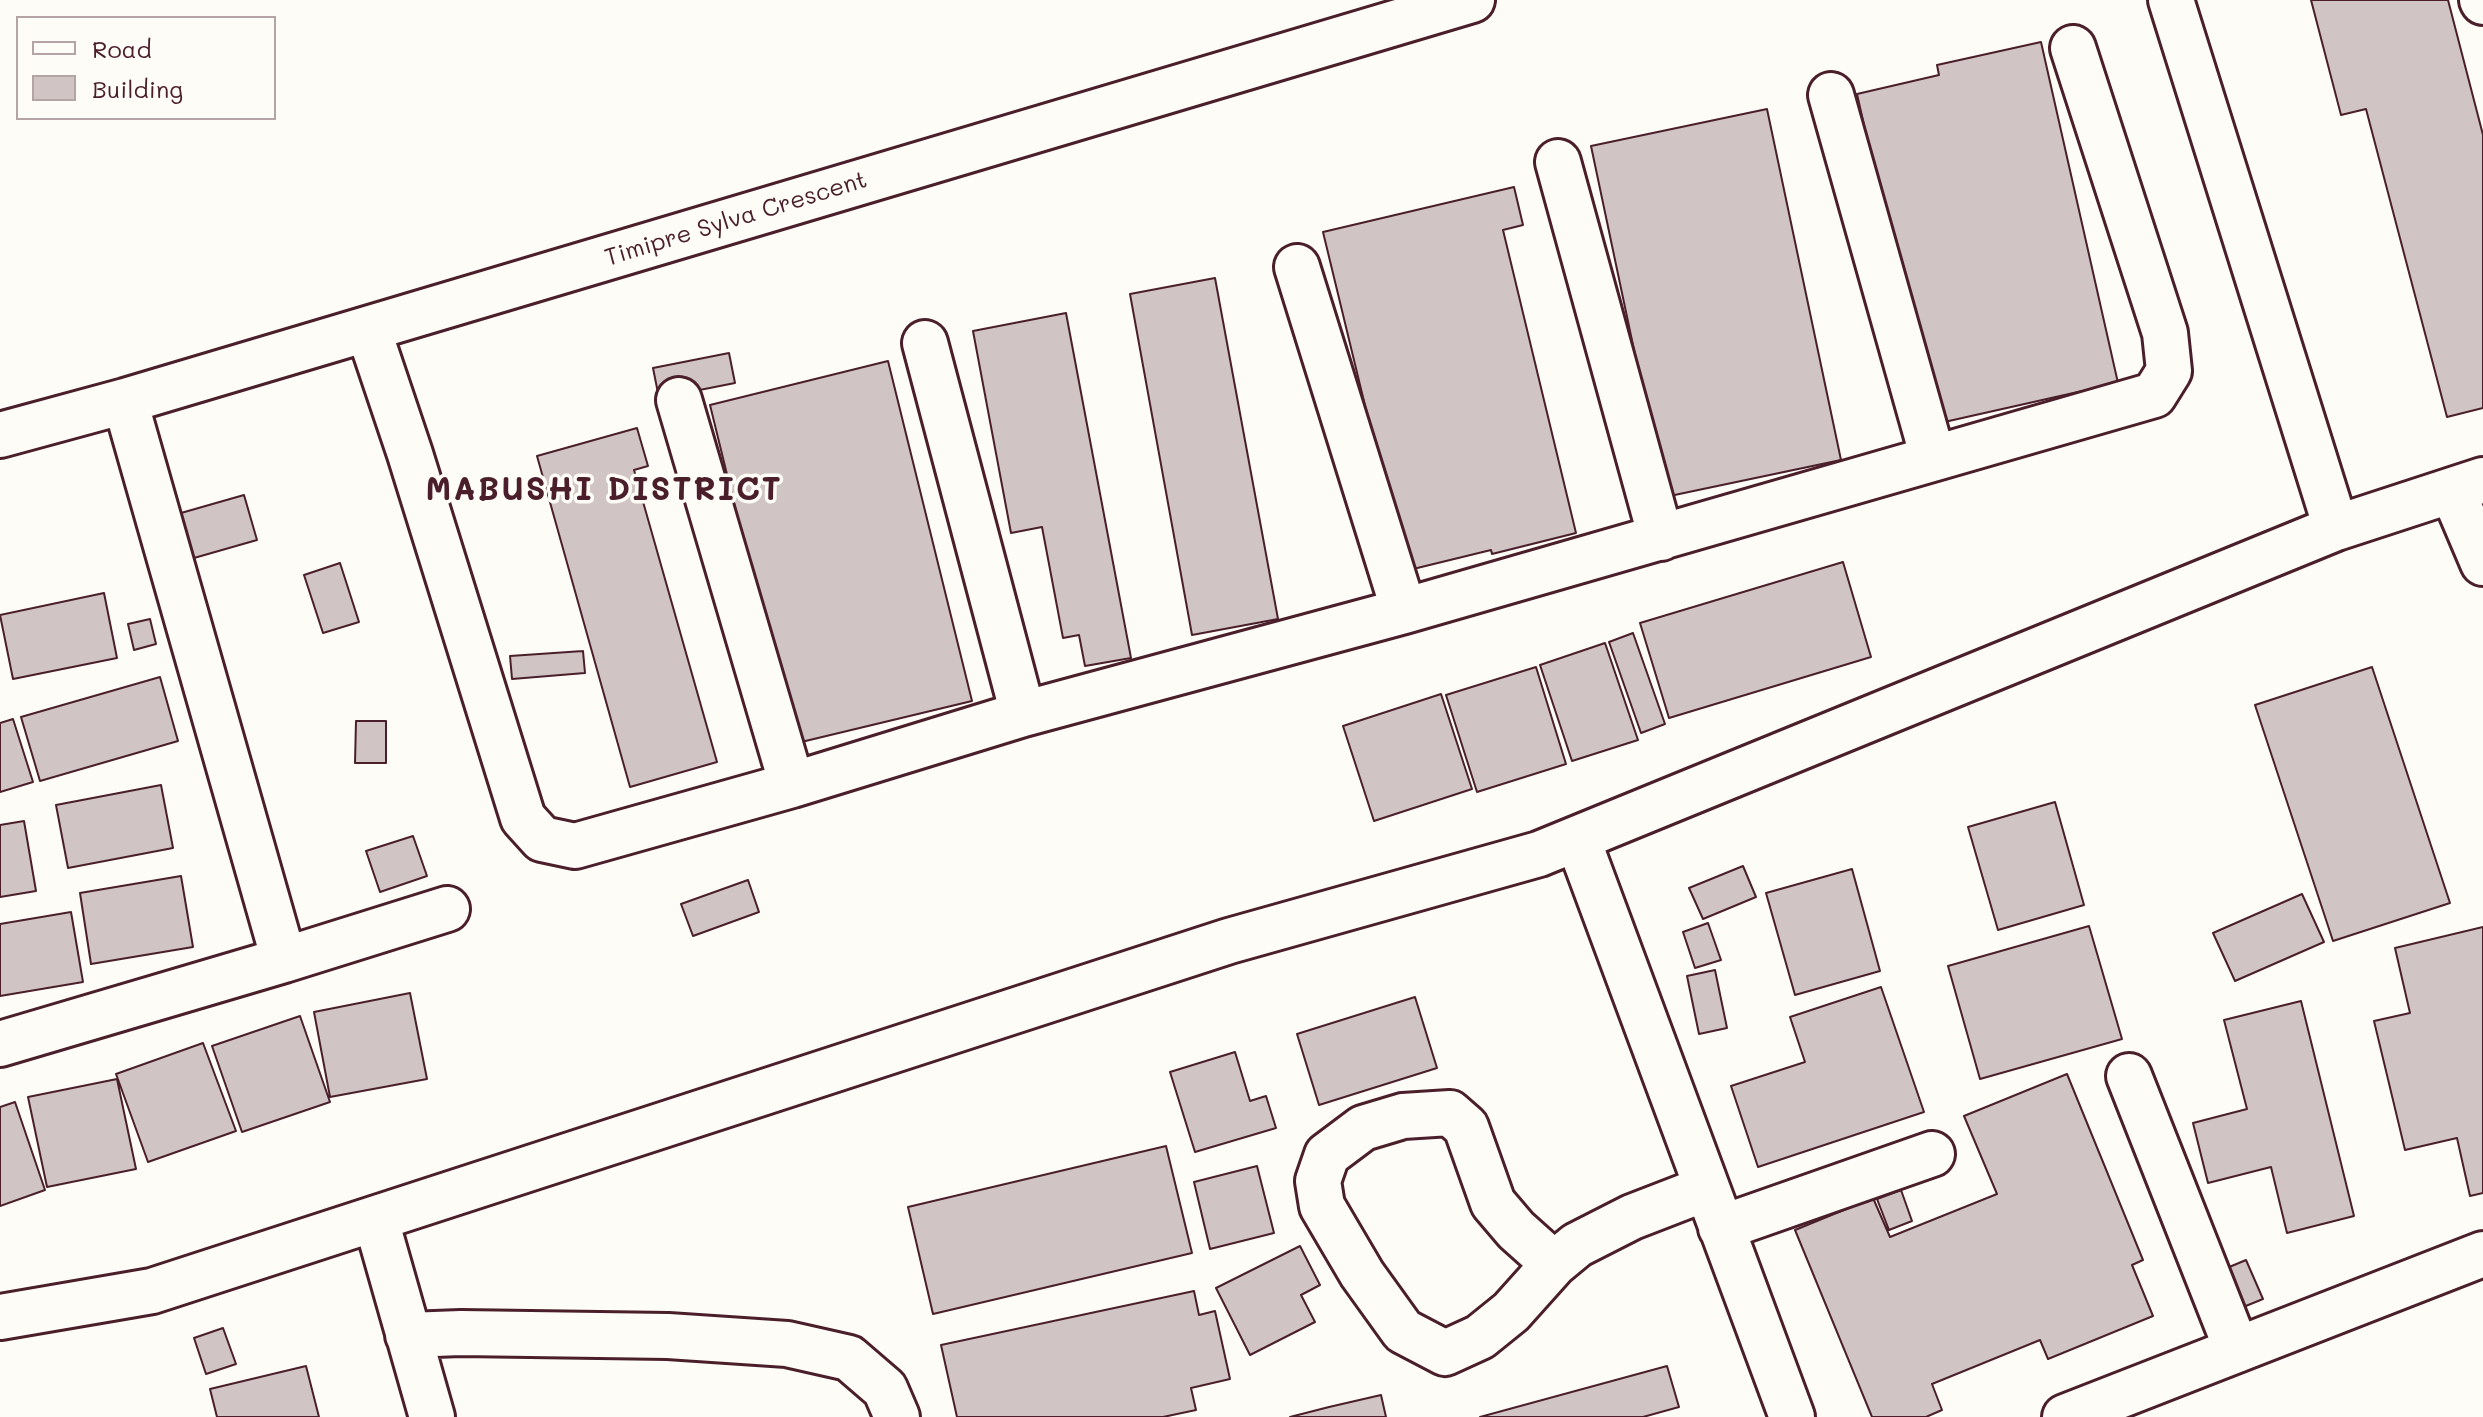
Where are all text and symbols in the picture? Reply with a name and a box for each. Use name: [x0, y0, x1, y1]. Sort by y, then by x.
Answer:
legend: [16, 16, 276, 120]
text: Road: [92, 33, 152, 64]
text: Building: [92, 73, 183, 104]
street label: Timipre Sylva Crescent: [601, 165, 871, 273]
district label: MABUSHI DISTRICT: [425, 471, 783, 509]

